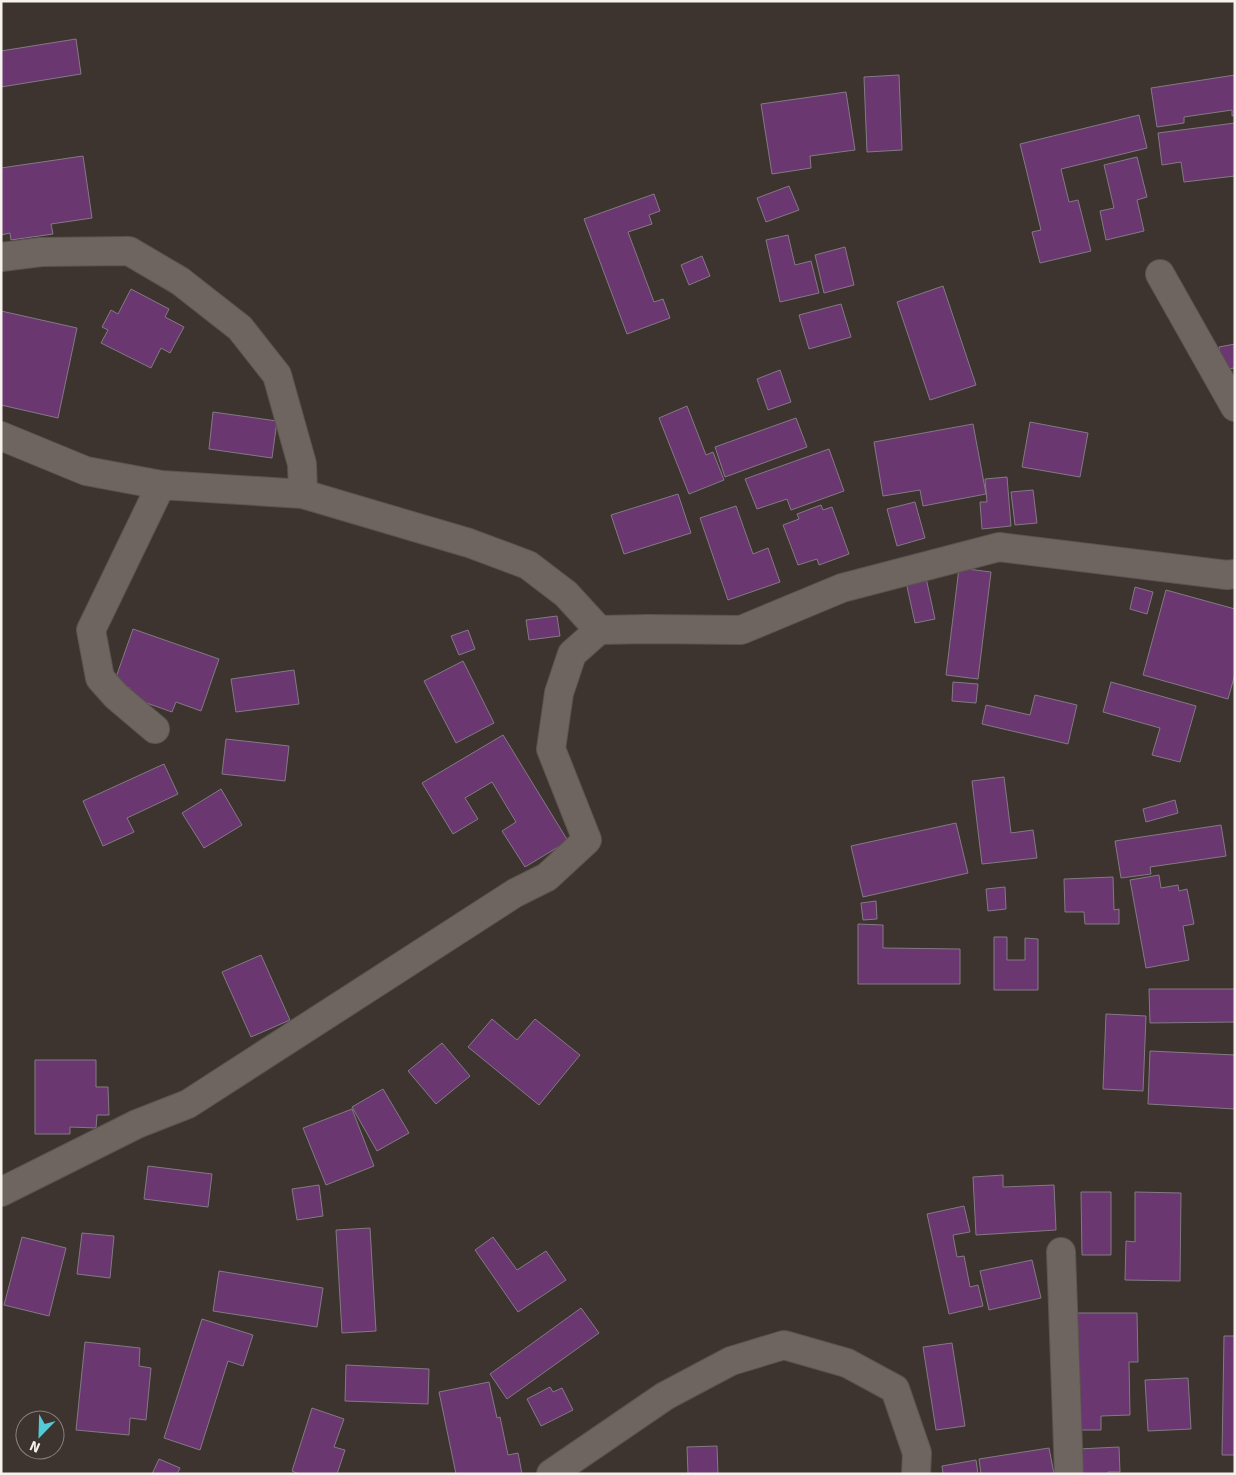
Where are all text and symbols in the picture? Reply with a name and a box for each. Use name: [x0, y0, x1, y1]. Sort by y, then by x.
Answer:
north arrow: [15, 1410, 65, 1460]
text: N: [27, 1437, 43, 1456]

